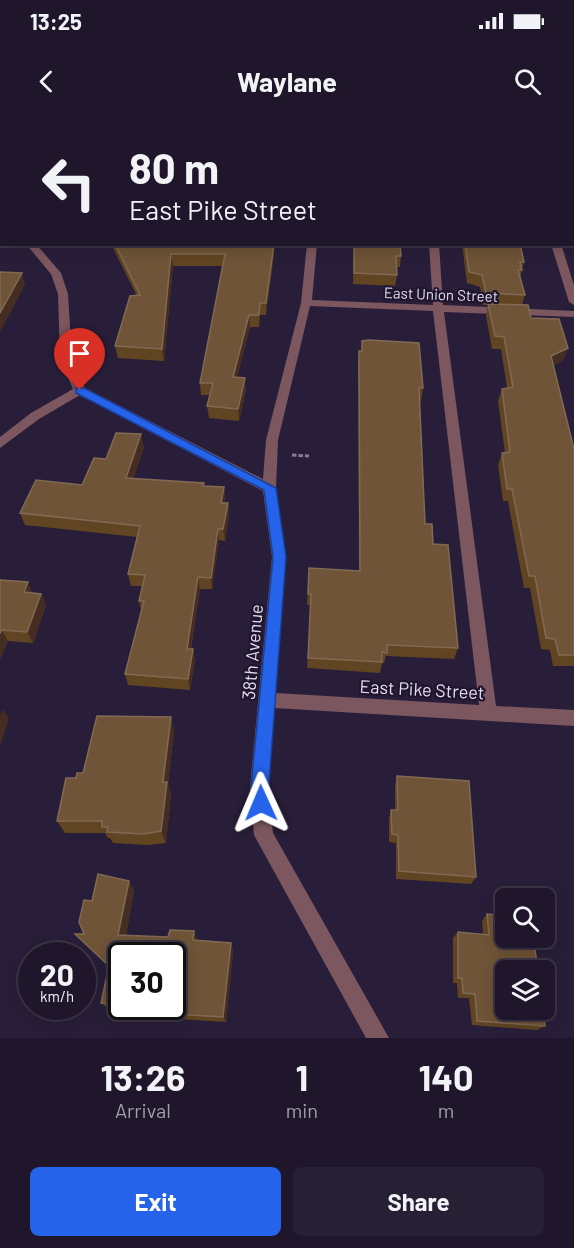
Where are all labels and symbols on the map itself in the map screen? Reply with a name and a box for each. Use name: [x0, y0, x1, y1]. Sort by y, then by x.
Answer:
street label: East Union Street: [384, 283, 498, 305]
pin: [54, 328, 105, 390]
street label: 38th Avenue: [237, 603, 267, 701]
street label: East Pike Street: [359, 675, 485, 703]
position arrow: [229, 771, 293, 835]
speed limit sign: 30: [108, 942, 186, 1020]

